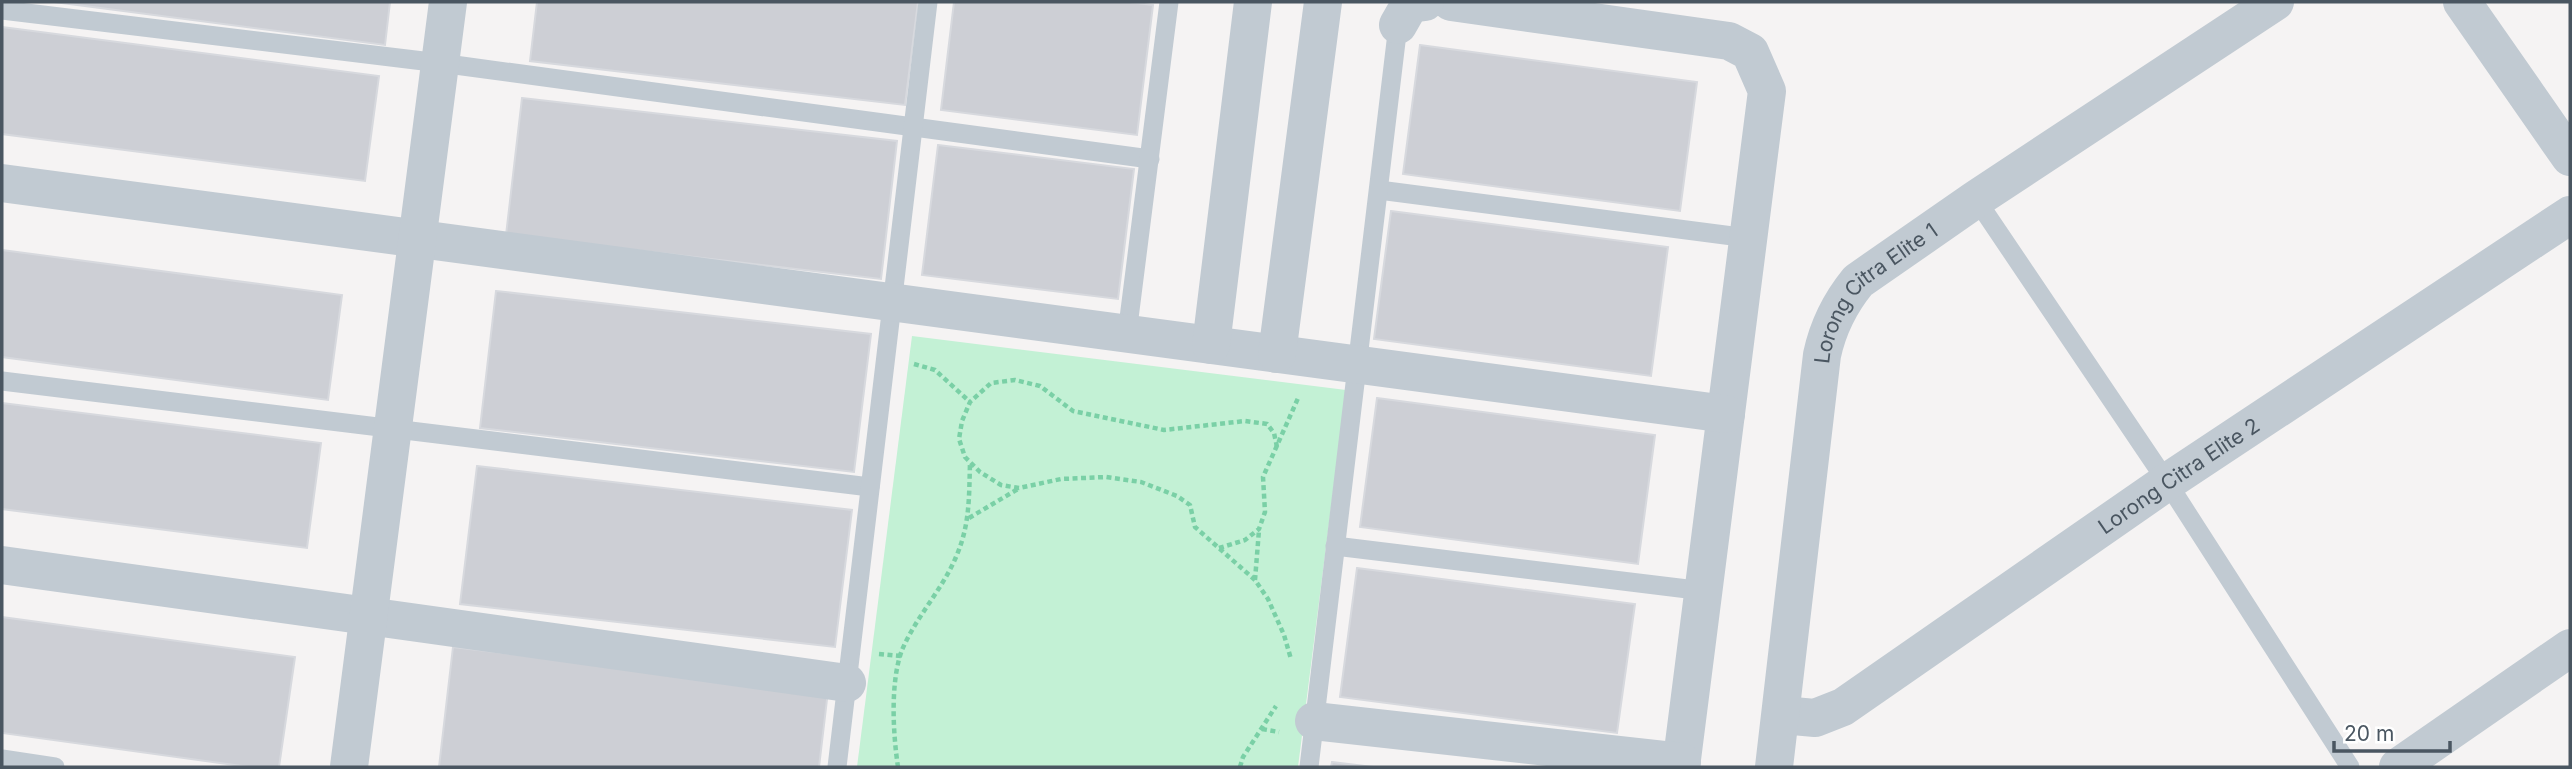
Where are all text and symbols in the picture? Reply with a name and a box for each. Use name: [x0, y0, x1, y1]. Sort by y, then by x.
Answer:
street label: Lorong Citra Elite 1: [1809, 217, 1942, 365]
street label: Lorong Citra Elite 2: [2093, 412, 2264, 539]
scale bar: [2334, 710, 2450, 754]
text: 20 m: [2344, 721, 2394, 746]

